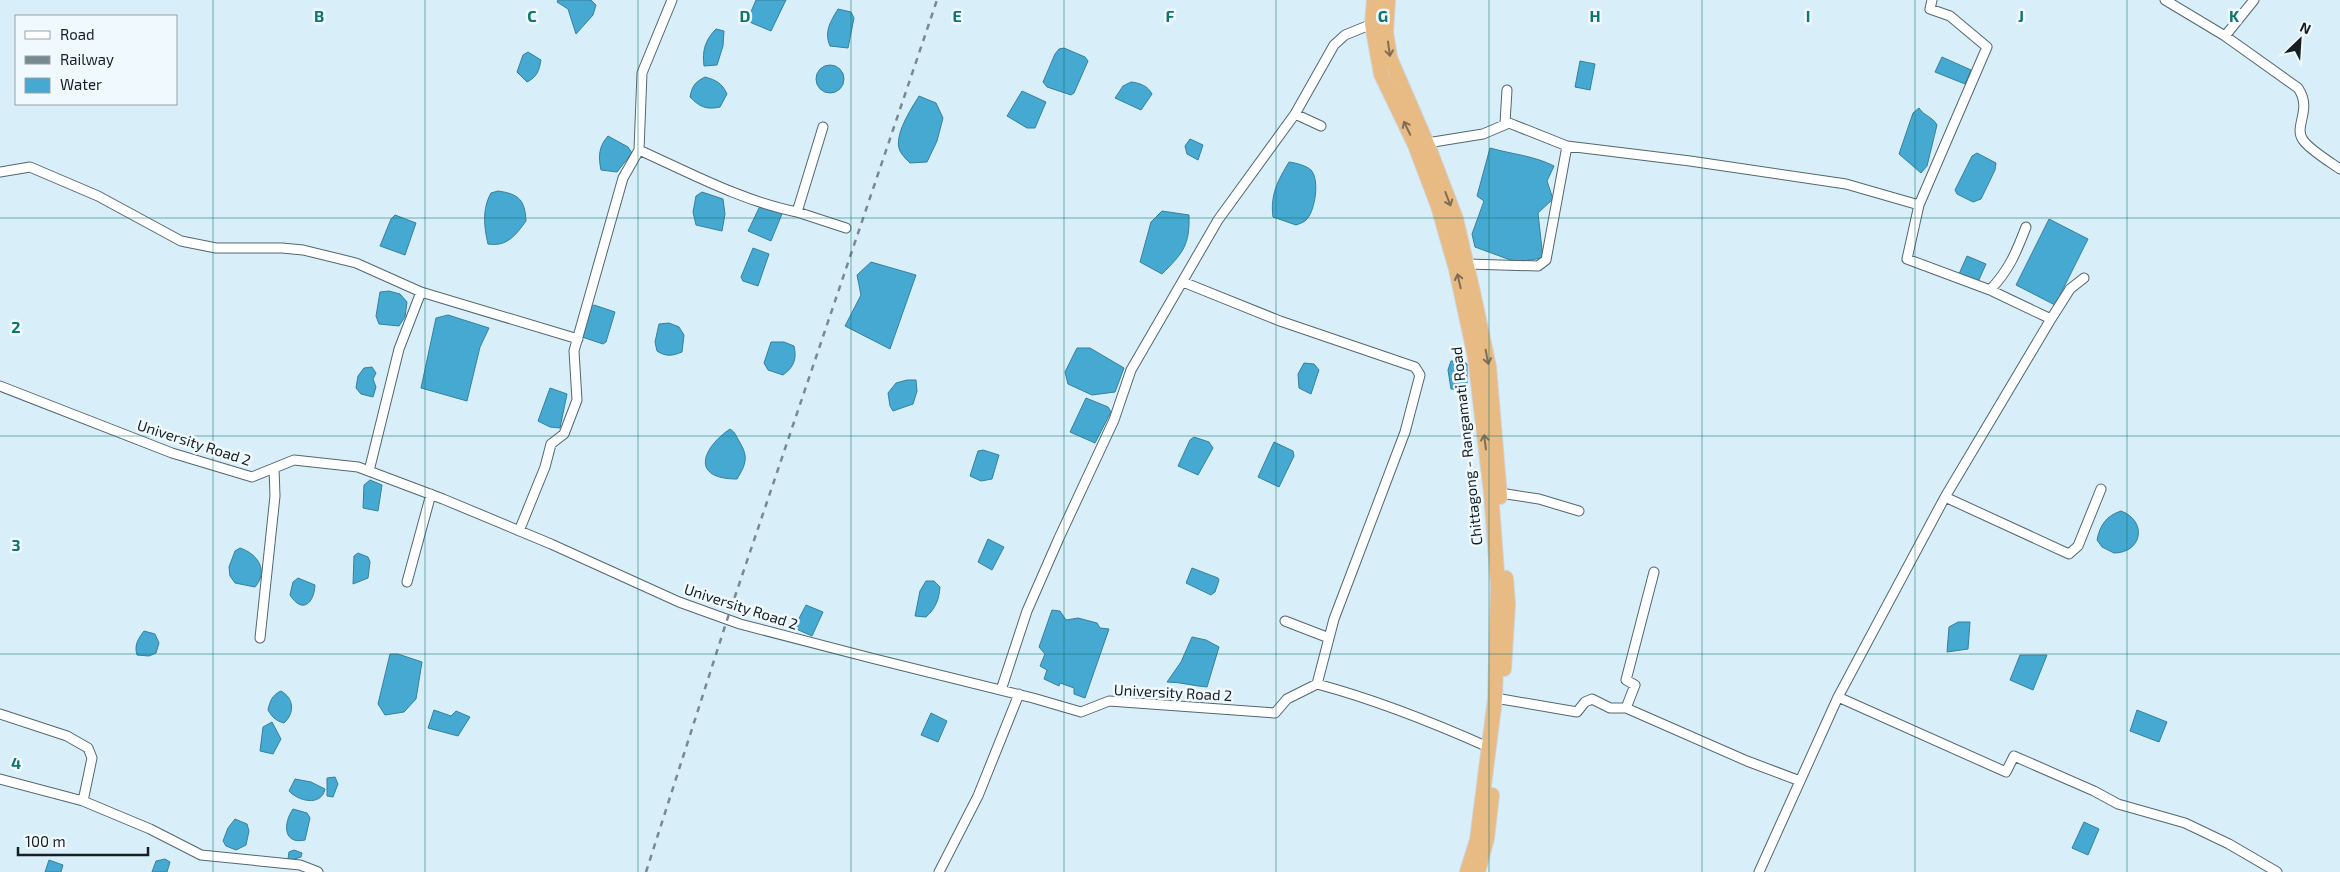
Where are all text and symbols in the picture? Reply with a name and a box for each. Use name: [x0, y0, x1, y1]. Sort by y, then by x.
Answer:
text: B: [314, 6, 324, 25]
text: C: [527, 6, 537, 25]
text: D: [740, 6, 751, 25]
text: E: [952, 6, 962, 25]
text: F: [1166, 6, 1175, 25]
text: G: [1378, 6, 1388, 25]
text: H: [1589, 6, 1601, 25]
text: I: [1806, 6, 1810, 25]
text: J: [2018, 6, 2024, 25]
text: K: [2229, 6, 2240, 25]
legend: [15, 15, 178, 105]
north arrow: [2275, 15, 2325, 65]
text: N: [2298, 18, 2314, 38]
text: Road: [60, 25, 95, 43]
one-way arrow: [1384, 40, 1394, 56]
text: Railway: [60, 50, 114, 68]
text: Water: [60, 75, 102, 93]
one-way arrow: [1401, 121, 1411, 136]
one-way arrow: [1444, 191, 1453, 206]
one-way arrow: [1453, 274, 1463, 290]
text: 2: [11, 317, 21, 336]
street label: Chittagong - Rangamati Road: [1447, 346, 1485, 546]
one-way arrow: [1482, 349, 1492, 365]
street label: University Road 2: [135, 415, 254, 469]
one-way arrow: [1480, 434, 1490, 450]
text: 3: [11, 535, 21, 554]
street label: University Road 2: [682, 579, 801, 633]
street label: University Road 2: [1113, 680, 1233, 704]
text: 4: [11, 753, 21, 772]
scale bar: [18, 824, 148, 856]
text: 100 m: [25, 832, 66, 850]

